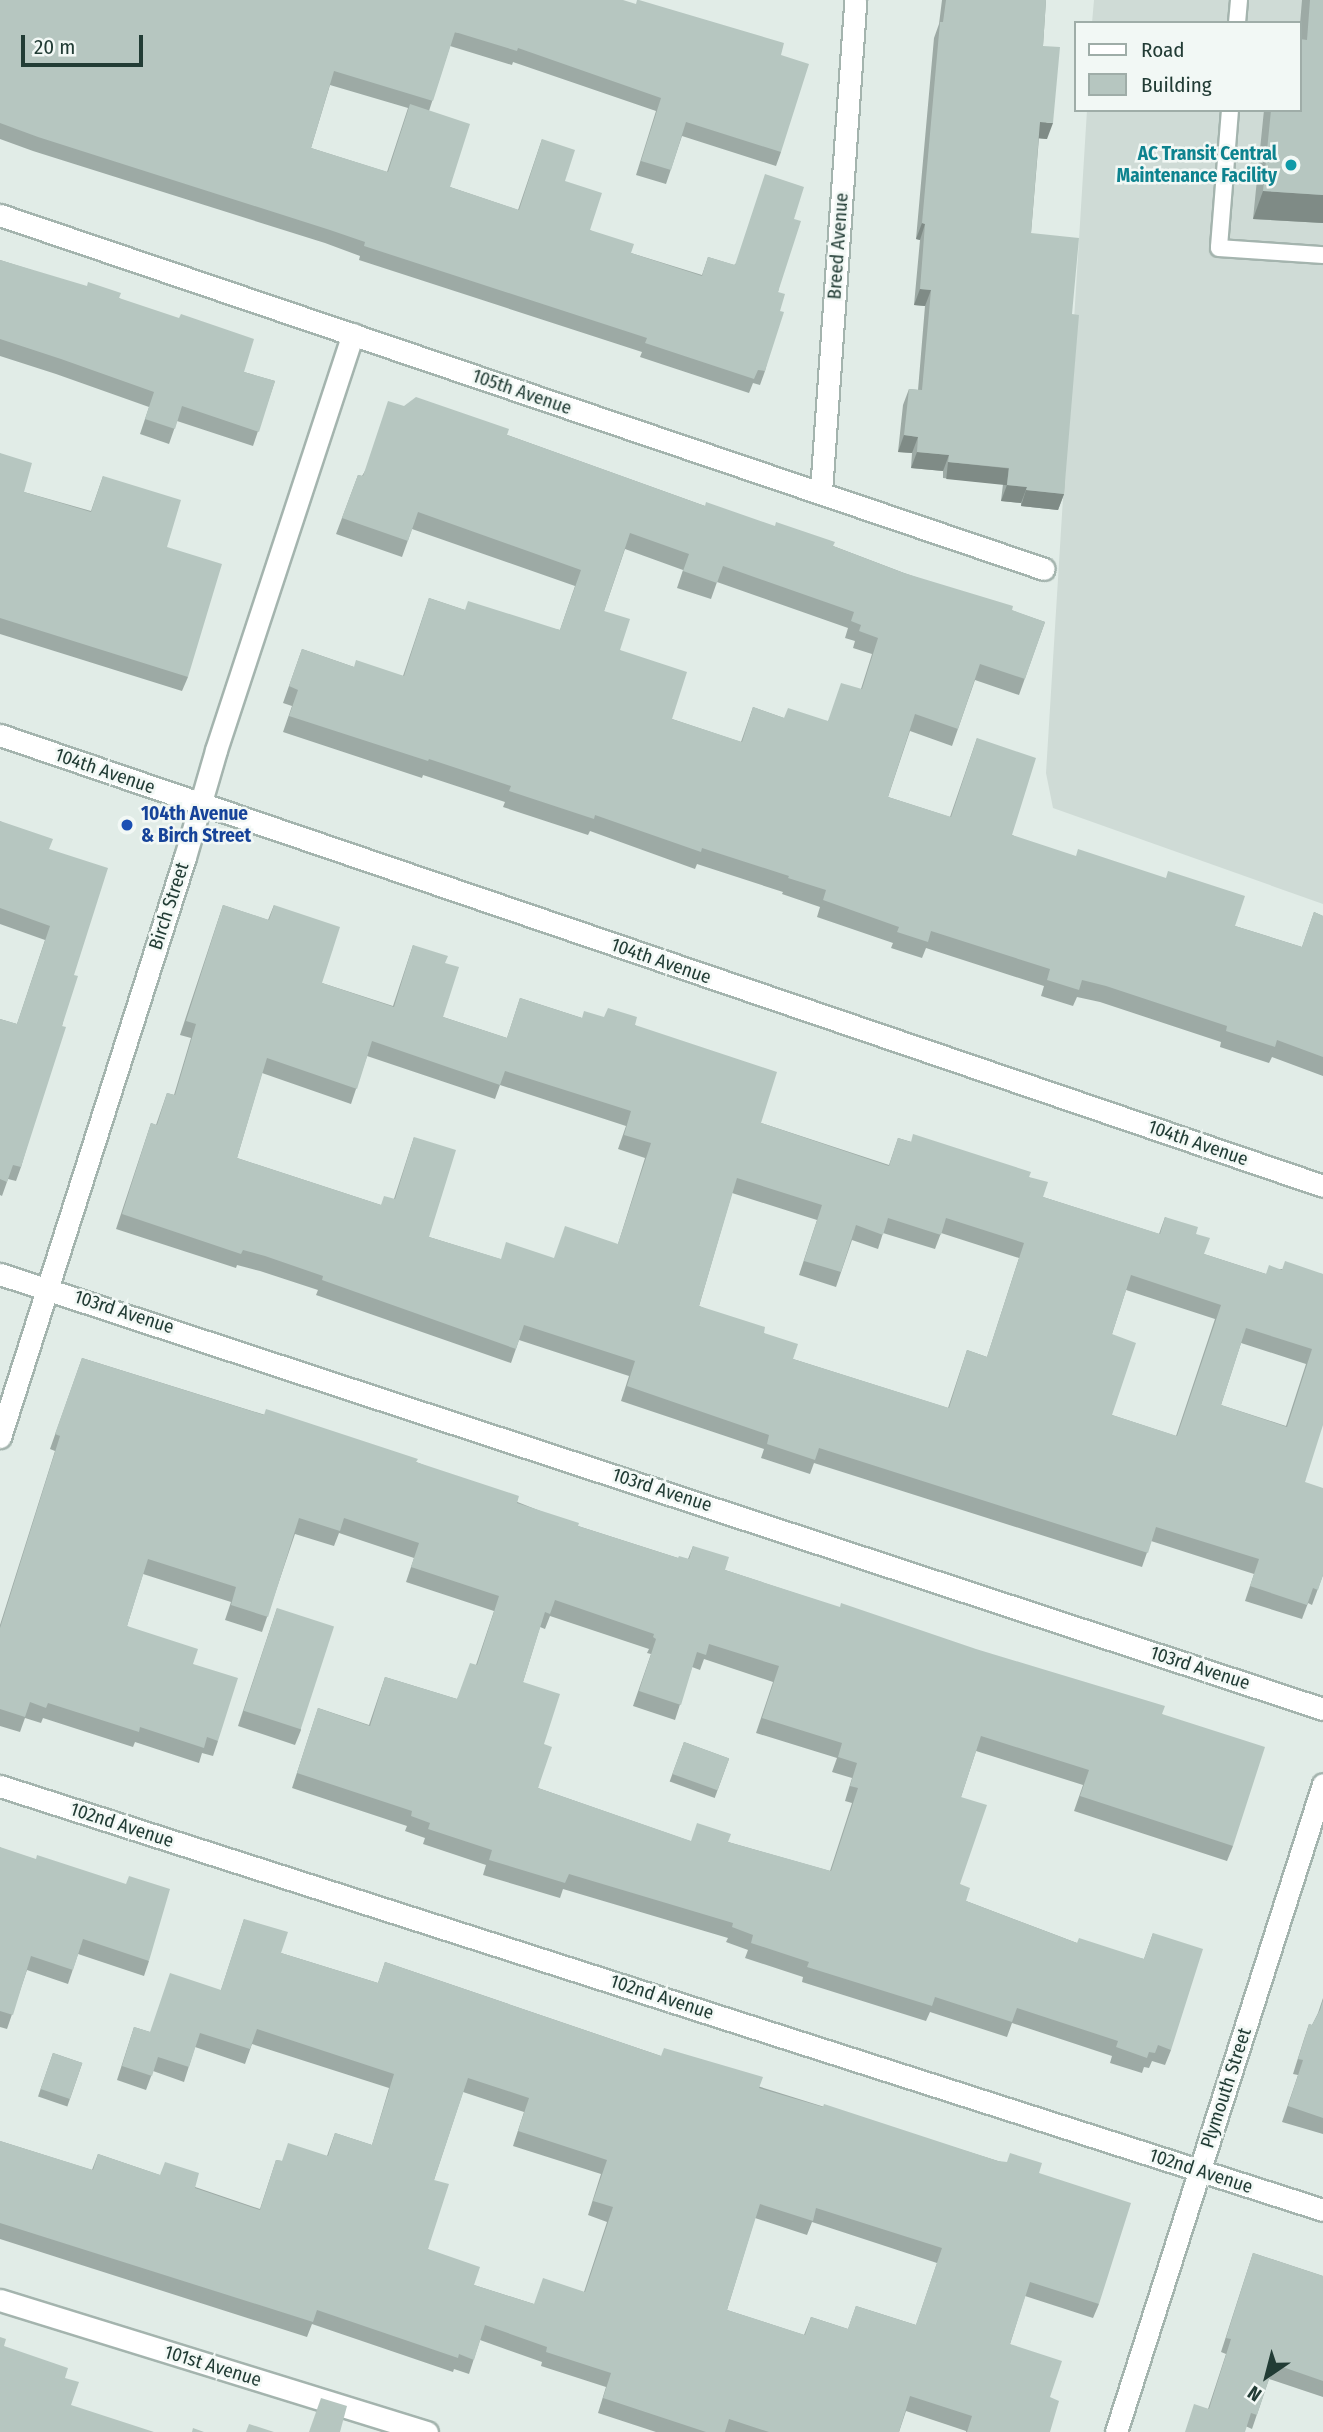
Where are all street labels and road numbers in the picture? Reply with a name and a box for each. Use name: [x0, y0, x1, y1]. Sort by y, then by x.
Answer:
street label: Breed Avenue: [823, 192, 853, 300]
street label: 105th Avenue: [469, 364, 575, 420]
street label: 104th Avenue: [52, 743, 158, 799]
street label: Birch Street: [144, 859, 194, 953]
street label: 104th Avenue: [608, 933, 714, 989]
street label: 104th Avenue: [1145, 1115, 1251, 1171]
street label: 103rd Avenue: [71, 1285, 177, 1339]
street label: 103rd Avenue: [609, 1463, 715, 1517]
street label: 103rd Avenue: [1147, 1641, 1253, 1695]
street label: 102nd Avenue: [67, 1798, 177, 1852]
street label: 102nd Avenue: [607, 1970, 717, 2024]
street label: Plymouth Street: [1196, 2025, 1256, 2151]
street label: 102nd Avenue: [1146, 2144, 1256, 2198]
street label: 101st Avenue: [162, 2340, 264, 2392]

